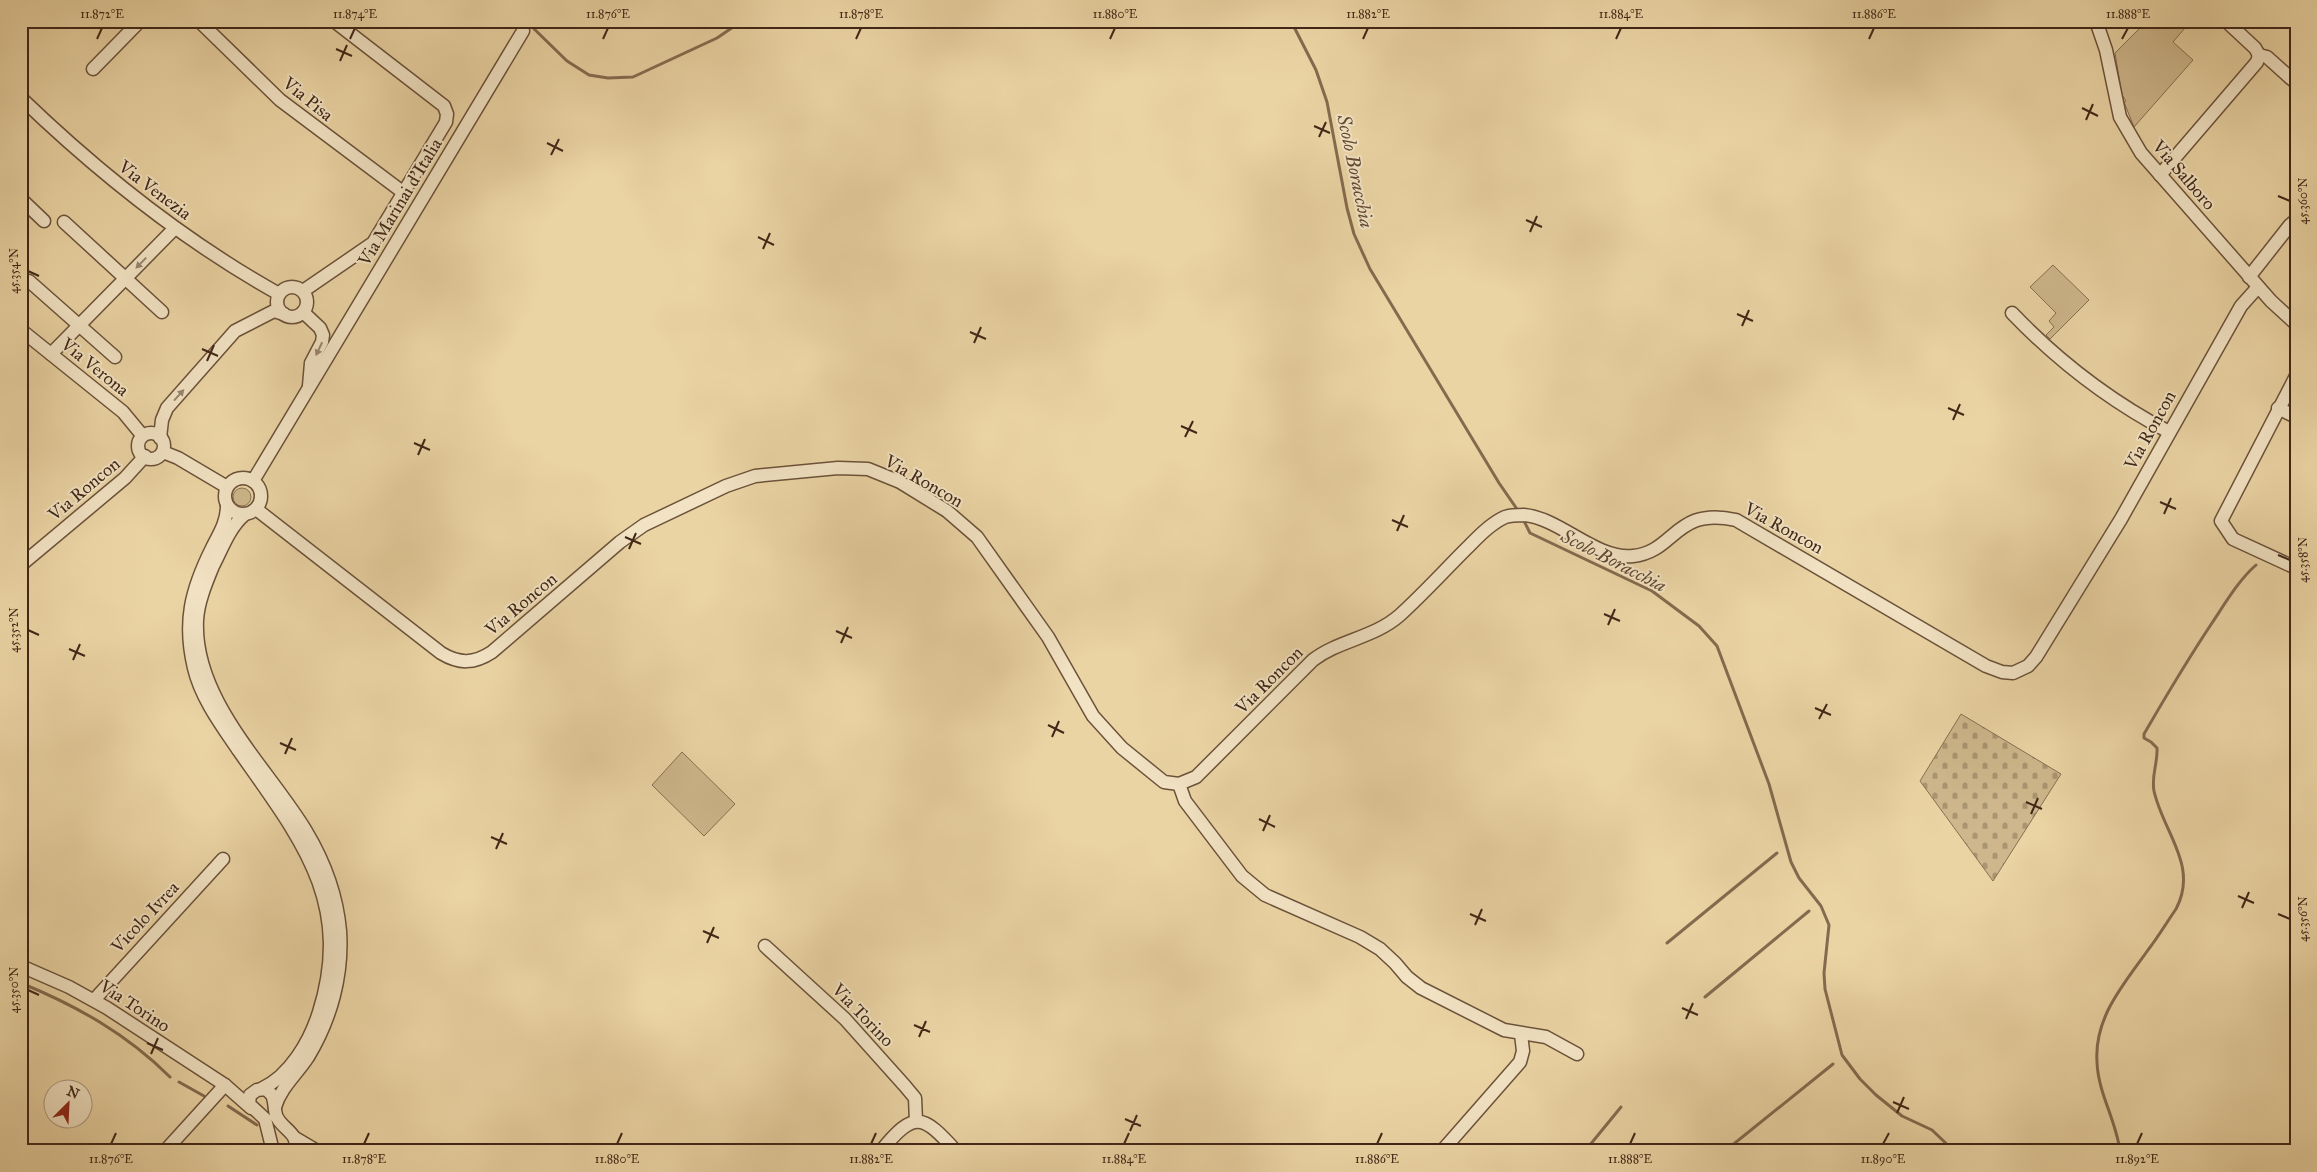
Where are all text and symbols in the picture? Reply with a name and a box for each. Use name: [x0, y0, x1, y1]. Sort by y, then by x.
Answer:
text: 11.872°E: [80, 7, 124, 21]
text: 11.874°E: [333, 7, 377, 21]
text: 11.876°E: [586, 7, 630, 21]
text: 11.878°E: [839, 7, 883, 21]
text: 11.880°E: [1093, 7, 1138, 21]
text: 11.882°E: [1346, 7, 1390, 21]
text: 11.884°E: [1599, 7, 1644, 21]
text: 11.886°E: [1852, 7, 1896, 21]
text: 11.888°E: [2106, 7, 2150, 21]
street label: Via Pisa: [278, 71, 338, 126]
water label: Scolo Boracchia: [1332, 111, 1379, 230]
street label: Via Marinai d'Italia: [353, 134, 447, 271]
street label: Via Salboro: [2147, 135, 2220, 214]
street label: Via Venezia: [113, 155, 196, 225]
text: 45.360°N: [2296, 178, 2310, 224]
text: 45.354°N: [7, 248, 21, 294]
one-way arrow: [135, 257, 147, 269]
street label: Via Verona: [56, 332, 134, 401]
one-way arrow: [314, 342, 322, 356]
street label: Via Roncon: [2119, 386, 2181, 474]
one-way arrow: [173, 389, 185, 401]
street label: Via Roncon: [880, 449, 967, 512]
street label: Via Roncon: [43, 452, 125, 526]
street label: Via Roncon: [1740, 497, 1828, 559]
water label: Scolo Boracchia: [1556, 524, 1670, 597]
text: 45.358°N: [2296, 537, 2310, 583]
street label: Via Roncon: [480, 567, 562, 641]
text: 45.352°N: [7, 607, 21, 653]
street label: Via Roncon: [1230, 641, 1308, 719]
street label: Vicolo Ivrea: [106, 876, 184, 958]
text: 45.356°N: [2296, 896, 2310, 942]
text: 45.350°N: [7, 967, 21, 1013]
street label: Via Torino: [95, 975, 174, 1037]
street label: Via Torino: [827, 978, 899, 1051]
north arrow: [42, 1080, 92, 1130]
text: N: [64, 1082, 82, 1103]
text: 11.876°E: [89, 1152, 133, 1166]
text: 11.878°E: [342, 1152, 386, 1166]
text: 11.880°E: [595, 1152, 640, 1166]
text: 11.882°E: [849, 1152, 893, 1166]
text: 11.884°E: [1102, 1152, 1147, 1166]
text: 11.886°E: [1355, 1152, 1399, 1166]
text: 11.888°E: [1608, 1152, 1652, 1166]
text: 11.890°E: [1861, 1152, 1906, 1166]
text: 11.892°E: [2115, 1152, 2159, 1166]

